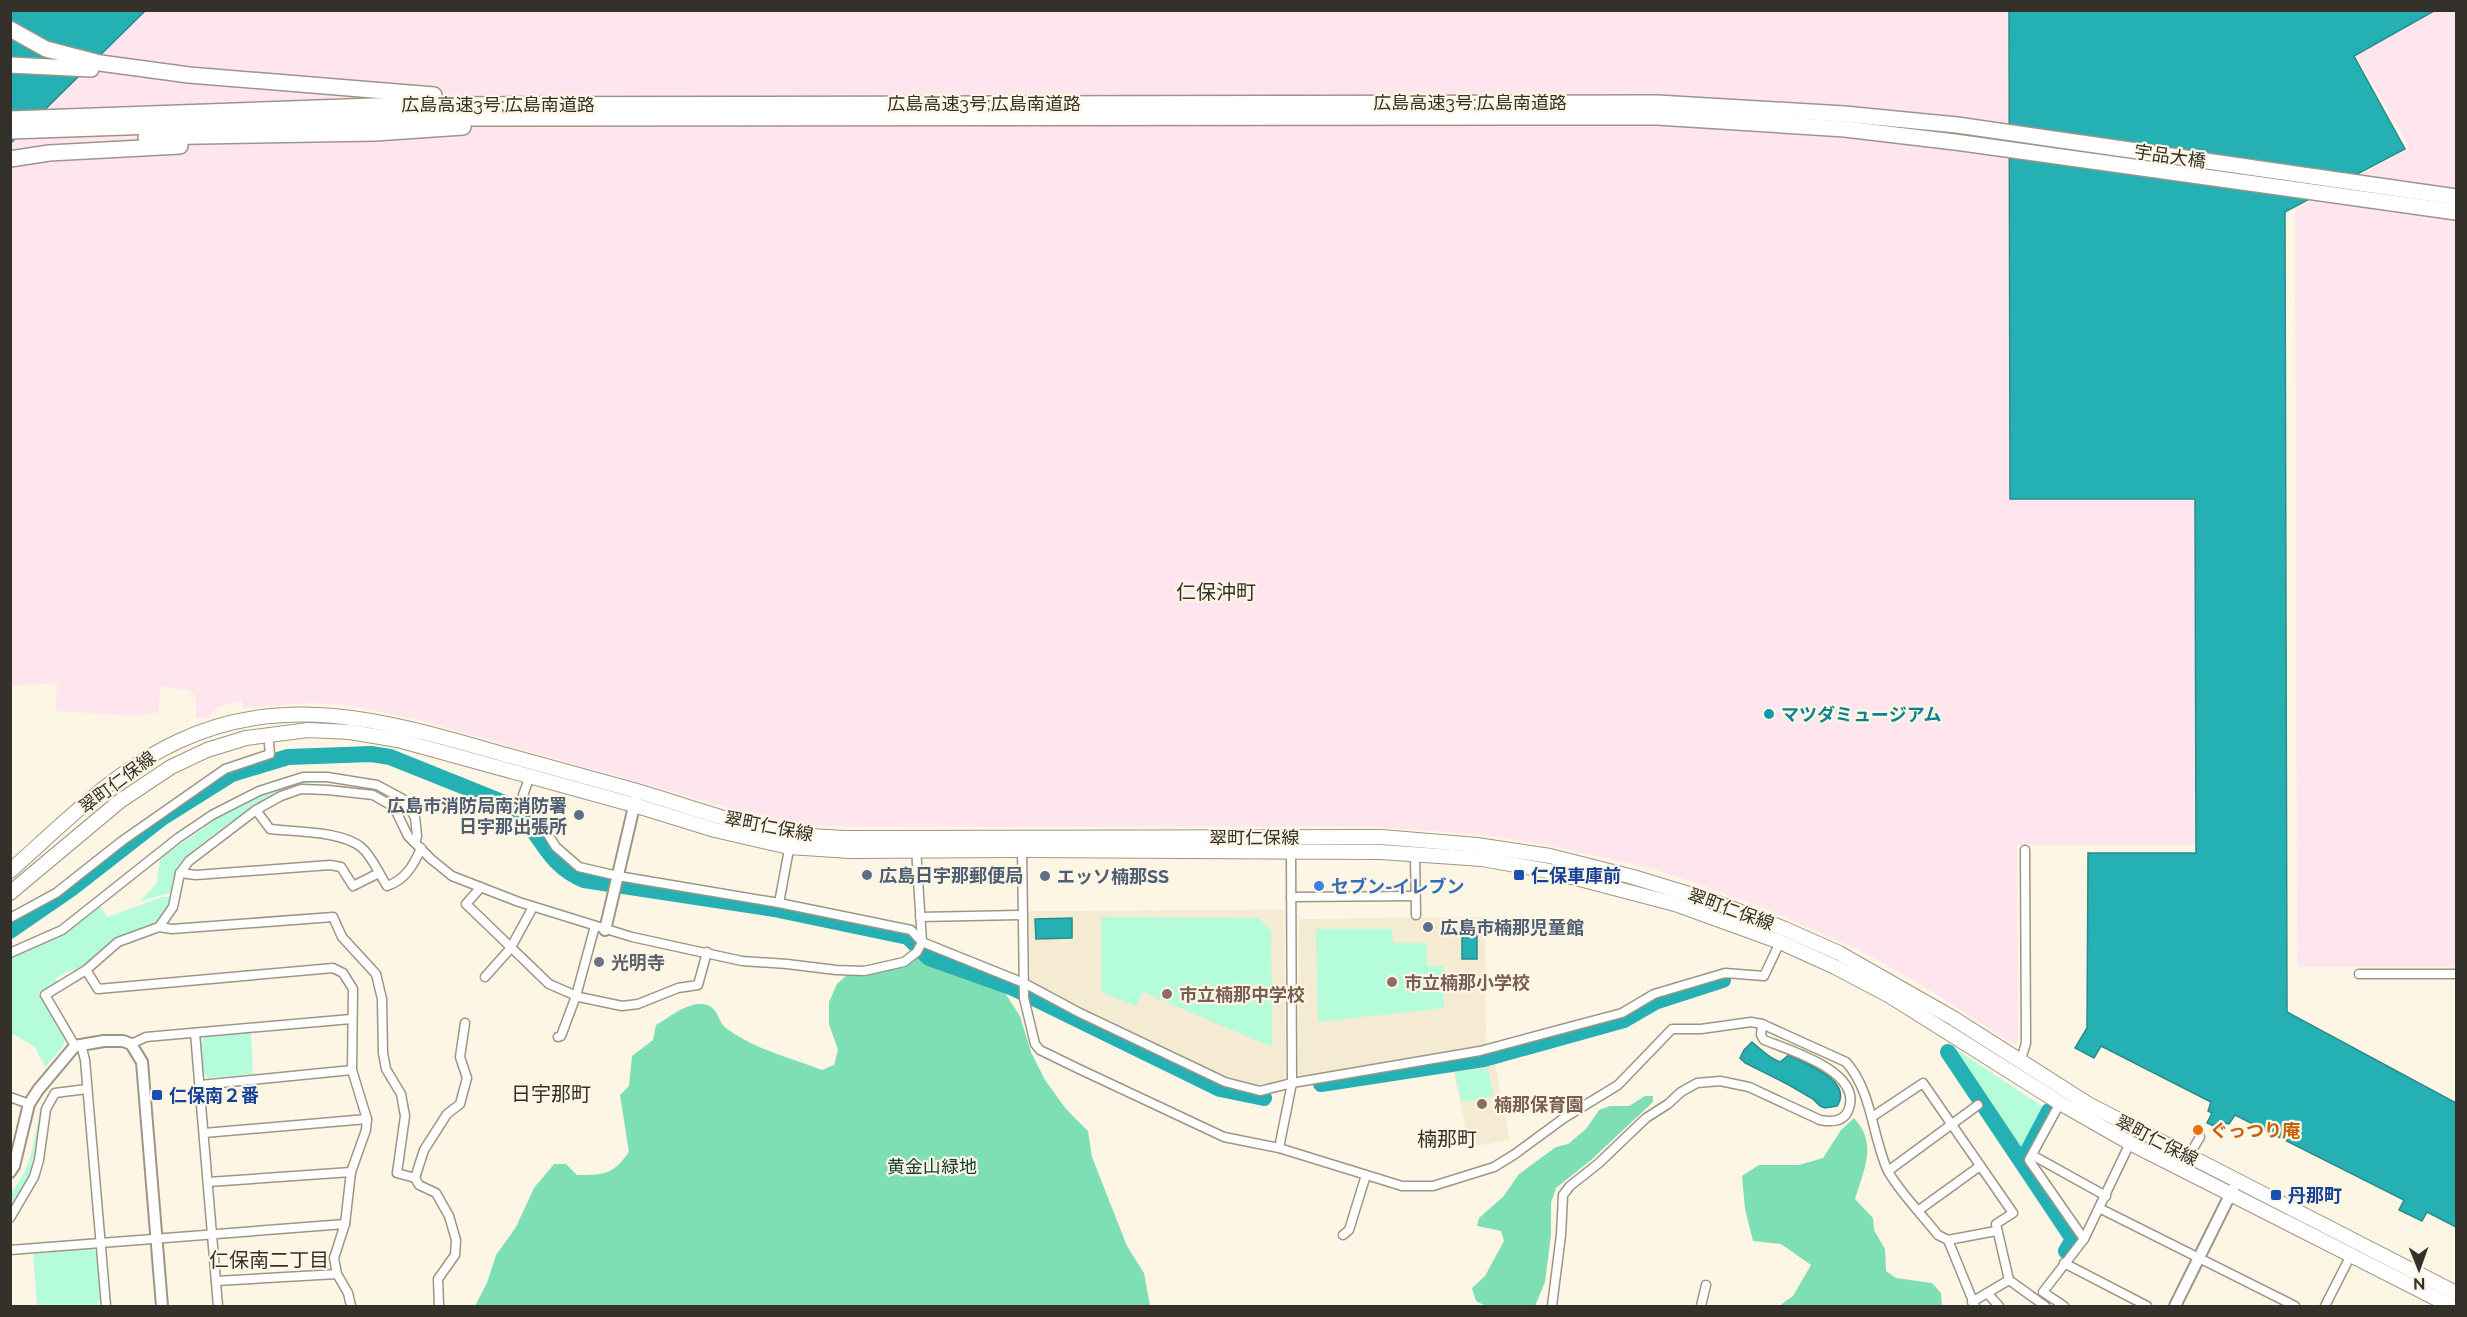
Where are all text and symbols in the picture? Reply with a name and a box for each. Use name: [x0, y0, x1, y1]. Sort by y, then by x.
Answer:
street label: 広島高速3号;広島南道路: [1373, 92, 1567, 113]
street label: 広島高速3号;広島南道路: [887, 93, 1081, 114]
street label: 広島高速3号;広島南道路: [401, 94, 595, 115]
street label: 宇品大橋: [2133, 141, 2207, 171]
district label: 仁保沖町: [1176, 580, 1256, 604]
place label: マツダミュージアム: [1781, 704, 1941, 725]
marker: マツダミュージアム: [1762, 707, 1776, 721]
street label: 翠町仁保線: [75, 747, 159, 817]
place label: 広島市消防局南消防署 日宇那出張所: [387, 795, 567, 837]
street label: 翠町仁保線: [723, 807, 815, 845]
marker: 広島市消防局南消防署 日宇那出張所: [572, 808, 586, 822]
street label: 翠町仁保線: [1209, 827, 1299, 848]
place label: 広島日宇那郵便局: [879, 865, 1023, 886]
place label: 仁保車庫前: [1531, 865, 1621, 886]
place label: エッソ楠那SS: [1057, 866, 1169, 887]
marker: 広島日宇那郵便局: [860, 868, 874, 882]
marker: 仁保車庫前: [1512, 868, 1526, 882]
marker: エッソ楠那SS: [1038, 869, 1052, 883]
place label: セブン-イレブン: [1331, 876, 1465, 897]
marker: セブン-イレブン: [1312, 879, 1326, 893]
street label: 翠町仁保線: [1685, 884, 1777, 934]
place label: 広島市楠那児童館: [1440, 917, 1584, 938]
marker: 広島市楠那児童館: [1421, 920, 1435, 934]
place label: 光明寺: [611, 952, 665, 973]
marker: 光明寺: [592, 955, 606, 969]
place label: 市立楠那小学校: [1404, 972, 1530, 993]
marker: 市立楠那小学校: [1385, 975, 1399, 989]
place label: 市立楠那中学校: [1179, 984, 1305, 1005]
marker: 市立楠那中学校: [1160, 987, 1174, 1001]
district label: 日宇那町: [511, 1082, 591, 1106]
place label: 仁保南２番: [169, 1085, 259, 1106]
marker: 仁保南２番: [150, 1088, 164, 1102]
place label: 楠那保育園: [1494, 1094, 1584, 1115]
marker: 楠那保育園: [1475, 1097, 1489, 1111]
street label: 翠町仁保線: [2112, 1110, 2202, 1170]
place label: ぐっつり庵: [2210, 1120, 2300, 1141]
marker: ぐっつり庵: [2191, 1123, 2205, 1137]
district label: 楠那町: [1417, 1127, 1477, 1151]
park label: 黄金山緑地: [887, 1156, 977, 1177]
place label: 丹那町: [2288, 1185, 2342, 1206]
marker: 丹那町: [2269, 1188, 2283, 1202]
north arrow: [2389, 1239, 2449, 1299]
district label: 仁保南二丁目: [209, 1248, 329, 1272]
text: N: [2413, 1274, 2426, 1293]

